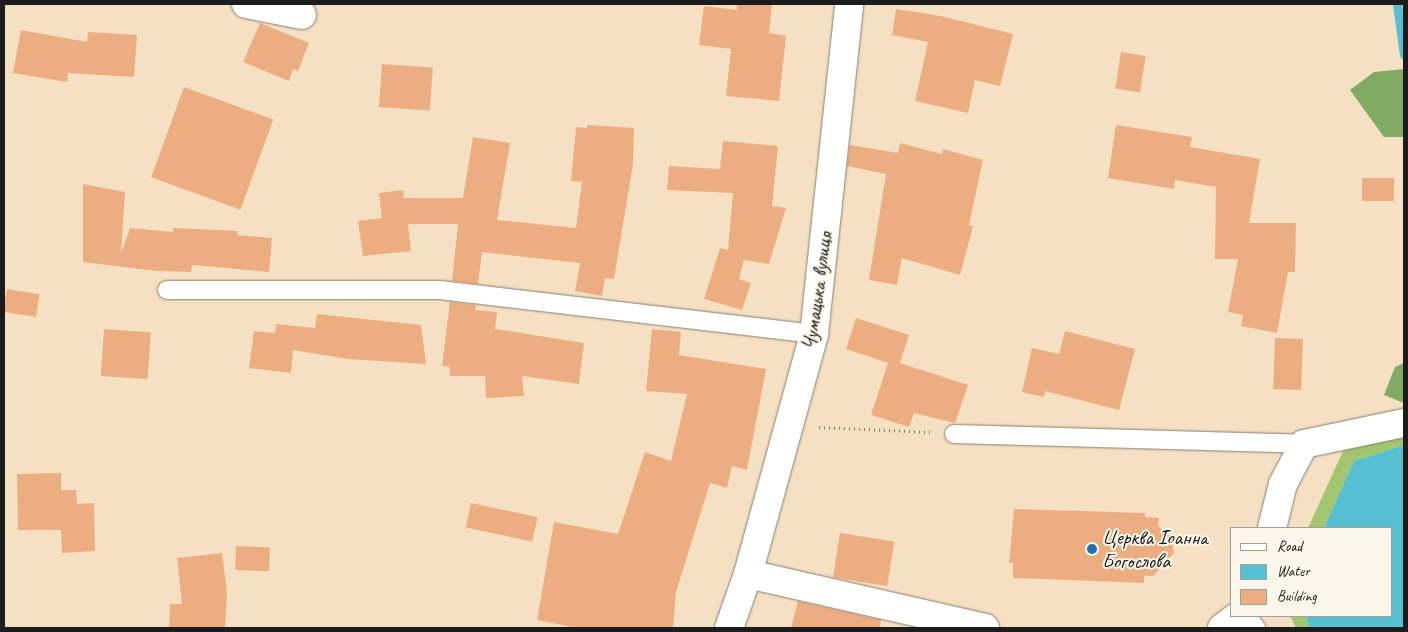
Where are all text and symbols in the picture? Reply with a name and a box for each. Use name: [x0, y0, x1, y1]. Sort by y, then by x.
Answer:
street label: Чумацька вулиця: [796, 231, 838, 351]
place label: Церква Іоанна Богослова: [1102, 524, 1208, 574]
legend: [1230, 527, 1393, 617]
text: Road: [1277, 537, 1302, 556]
marker: Церква Іоанна Богослова: [1086, 543, 1098, 555]
text: Water: [1277, 562, 1310, 581]
text: Building: [1277, 587, 1316, 606]

